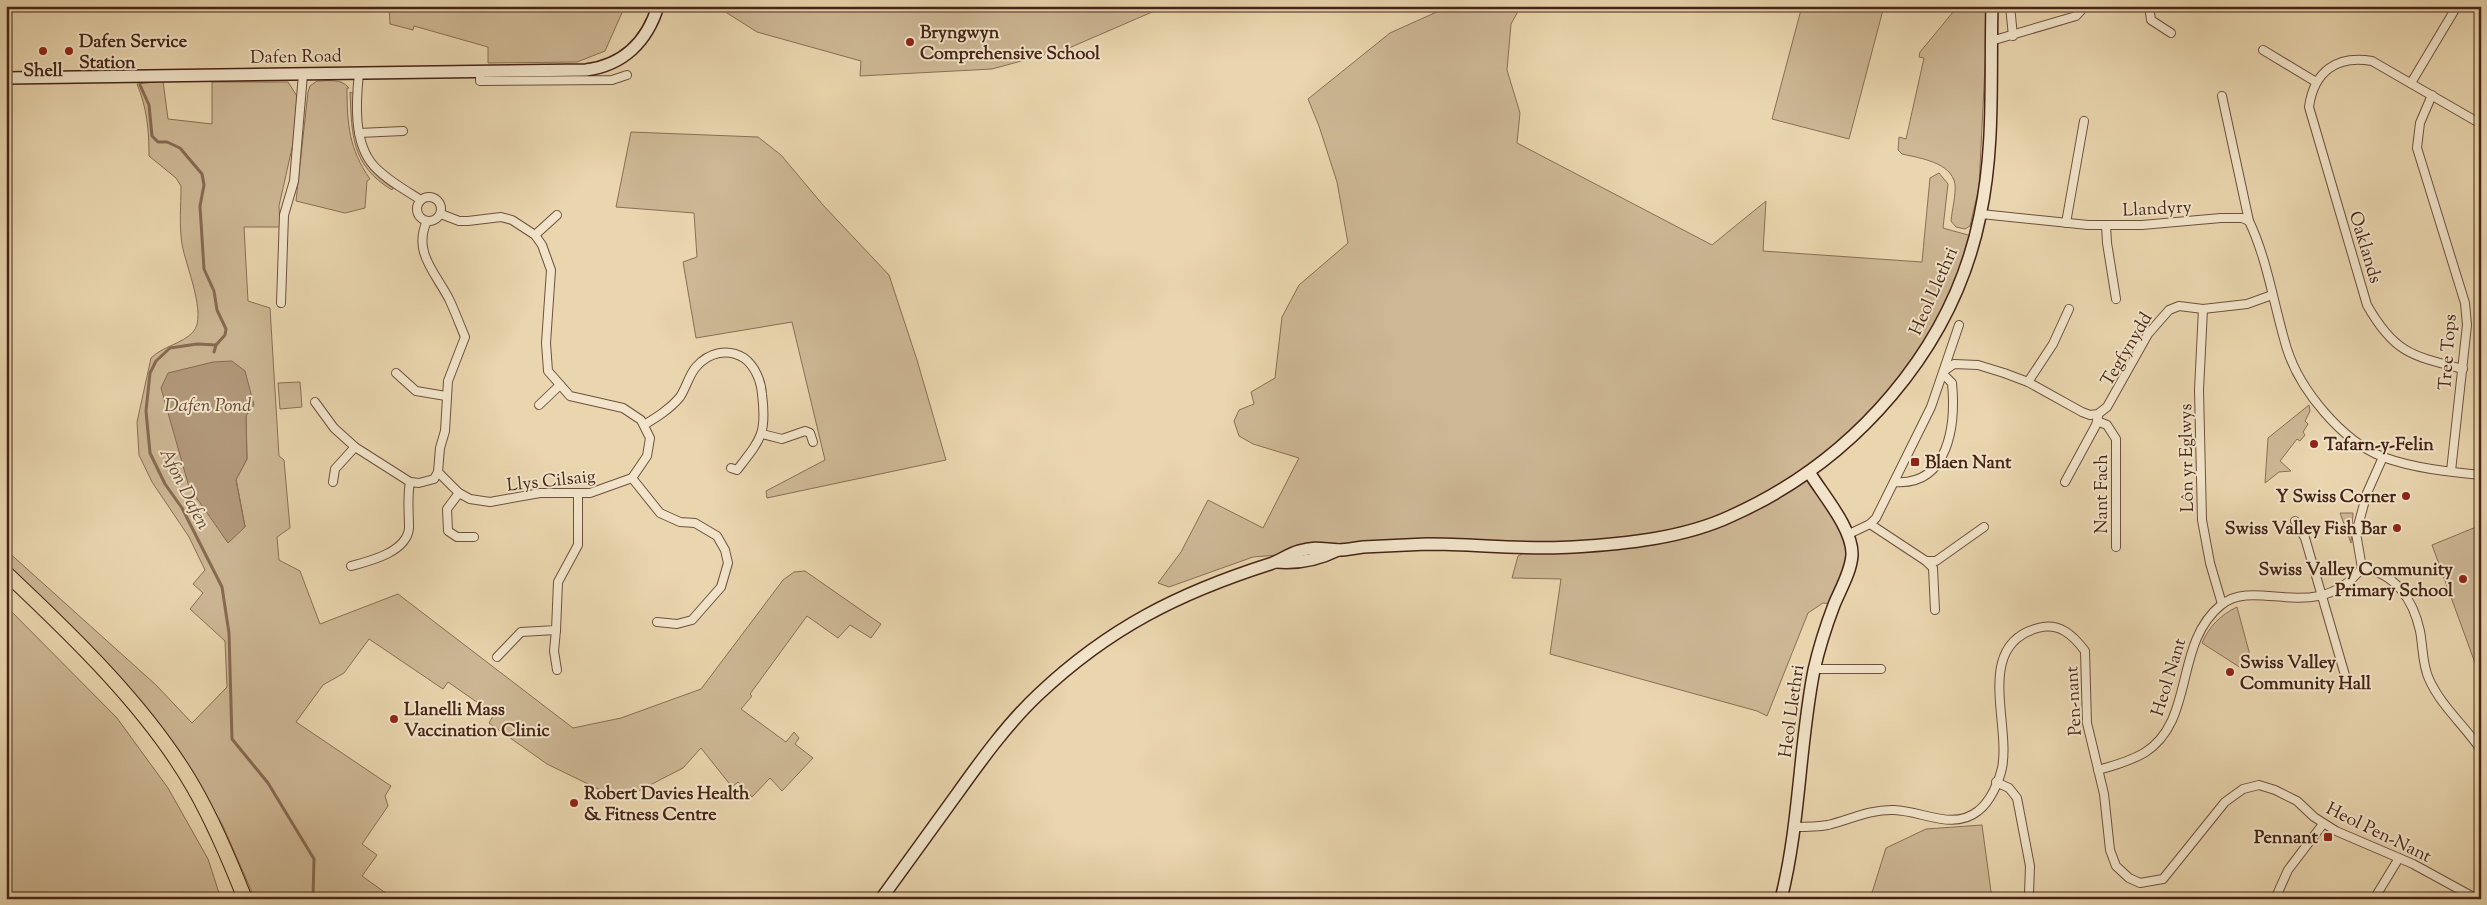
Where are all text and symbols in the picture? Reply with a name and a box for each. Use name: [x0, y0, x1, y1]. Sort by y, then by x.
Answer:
place label: Bryngwyn Comprehensive School: [920, 21, 1101, 68]
place label: Dafen Service Station: [79, 30, 188, 77]
marker: Bryngwyn Comprehensive School: [904, 36, 916, 48]
street label: Dafen Road: [250, 44, 342, 72]
marker: Shell: [37, 45, 49, 57]
marker: Dafen Service Station: [63, 45, 75, 57]
place label: Shell: [23, 59, 64, 85]
street label: Llandyry: [2122, 195, 2192, 225]
street label: Oaklands: [2341, 208, 2387, 287]
street label: Heol Llethri: [1904, 244, 1966, 340]
street label: Tegfynydd: [2095, 308, 2160, 392]
street label: Tree Tops: [2433, 313, 2465, 391]
water label: Dafen Pond: [164, 393, 252, 420]
street label: Lôn yr Eglwys: [2174, 403, 2202, 513]
place label: Tafarn-y-Felin: [2324, 433, 2434, 459]
marker: Tafarn-y-Felin: [2308, 438, 2320, 450]
water label: Afon Dafen: [152, 444, 216, 535]
place label: Blaen Nant: [1925, 451, 2012, 477]
street label: Nant Fach: [2090, 454, 2116, 534]
marker: Blaen Nant: [1909, 456, 1921, 468]
street label: Llys Cilsaig: [506, 464, 597, 500]
place label: Y Swiss Corner: [2276, 485, 2396, 511]
marker: Y Swiss Corner: [2400, 490, 2412, 502]
place label: Swiss Valley Fish Bar: [2225, 517, 2387, 543]
marker: Swiss Valley Fish Bar: [2391, 522, 2403, 534]
place label: Swiss Valley Community Primary School: [2259, 558, 2454, 605]
marker: Swiss Valley Community Primary School: [2457, 573, 2469, 585]
street label: Heol Nant: [2146, 635, 2194, 720]
place label: Swiss Valley Community Hall: [2240, 651, 2372, 698]
street label: Heol Llethri: [1774, 663, 1812, 759]
street label: Pen-nant: [2060, 665, 2090, 736]
marker: Swiss Valley Community Hall: [2224, 666, 2236, 678]
place label: Llanelli Mass Vaccination Clinic: [404, 698, 550, 745]
marker: Llanelli Mass Vaccination Clinic: [388, 713, 400, 725]
place label: Robert Davies Health & Fitness Centre: [584, 782, 750, 829]
marker: Robert Davies Health & Fitness Centre: [568, 797, 580, 809]
street label: Heol Pen-Nant: [2321, 797, 2435, 871]
place label: Pennant: [2254, 826, 2319, 852]
marker: Pennant: [2322, 831, 2334, 843]

